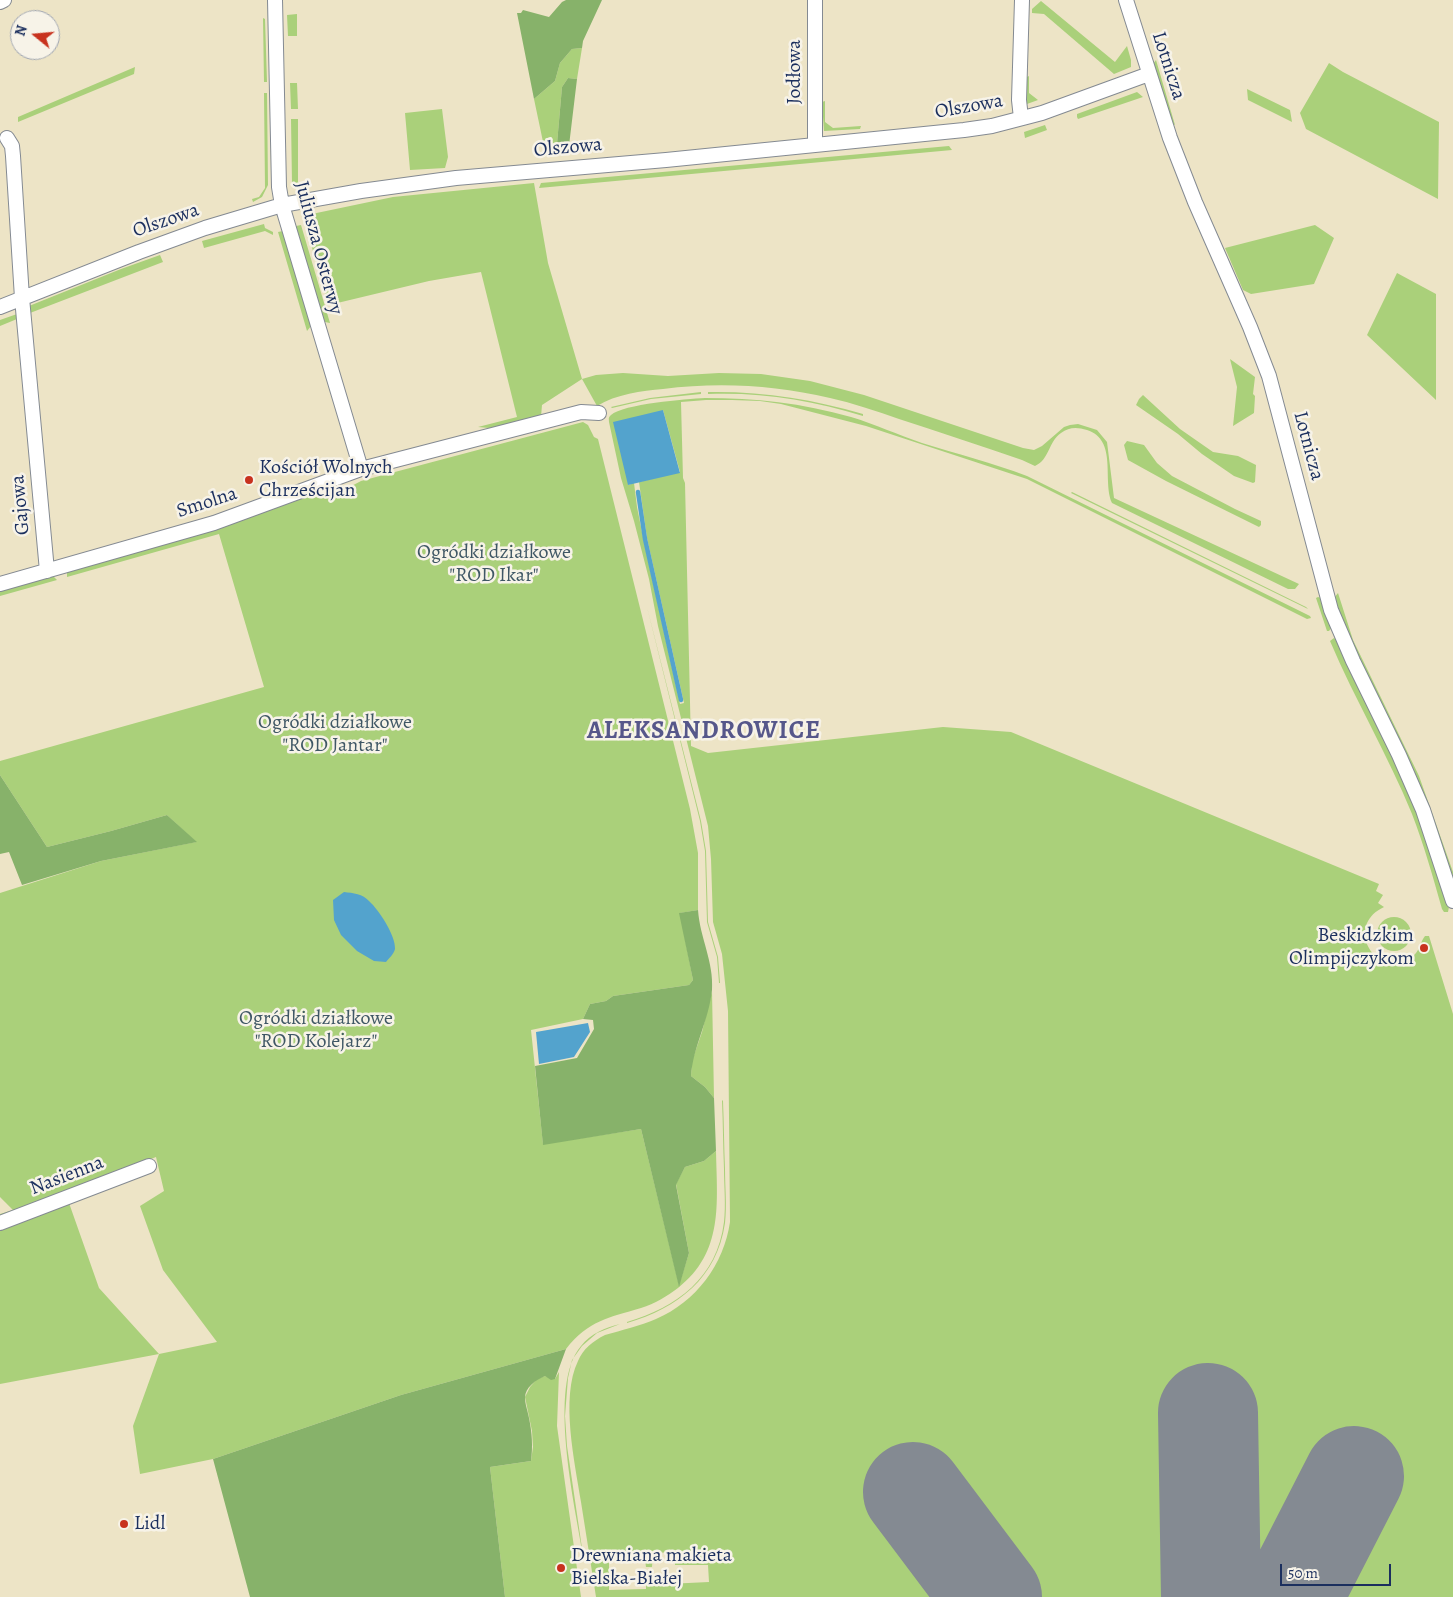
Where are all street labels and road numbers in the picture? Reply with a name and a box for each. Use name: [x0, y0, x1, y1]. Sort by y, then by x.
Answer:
street label: Lotnicza: [1146, 29, 1190, 103]
street label: Jodłowa: [783, 40, 807, 104]
street label: Olszowa: [933, 89, 1005, 125]
street label: Olszowa: [533, 133, 603, 163]
street label: Juliusza Osterwy: [289, 179, 347, 317]
street label: Olszowa: [130, 198, 202, 244]
street label: Lotnicza: [1287, 409, 1329, 483]
street label: Gajowa: [6, 474, 36, 536]
street label: Smolna: [174, 482, 240, 524]
street label: Nasienna: [27, 1151, 107, 1201]

